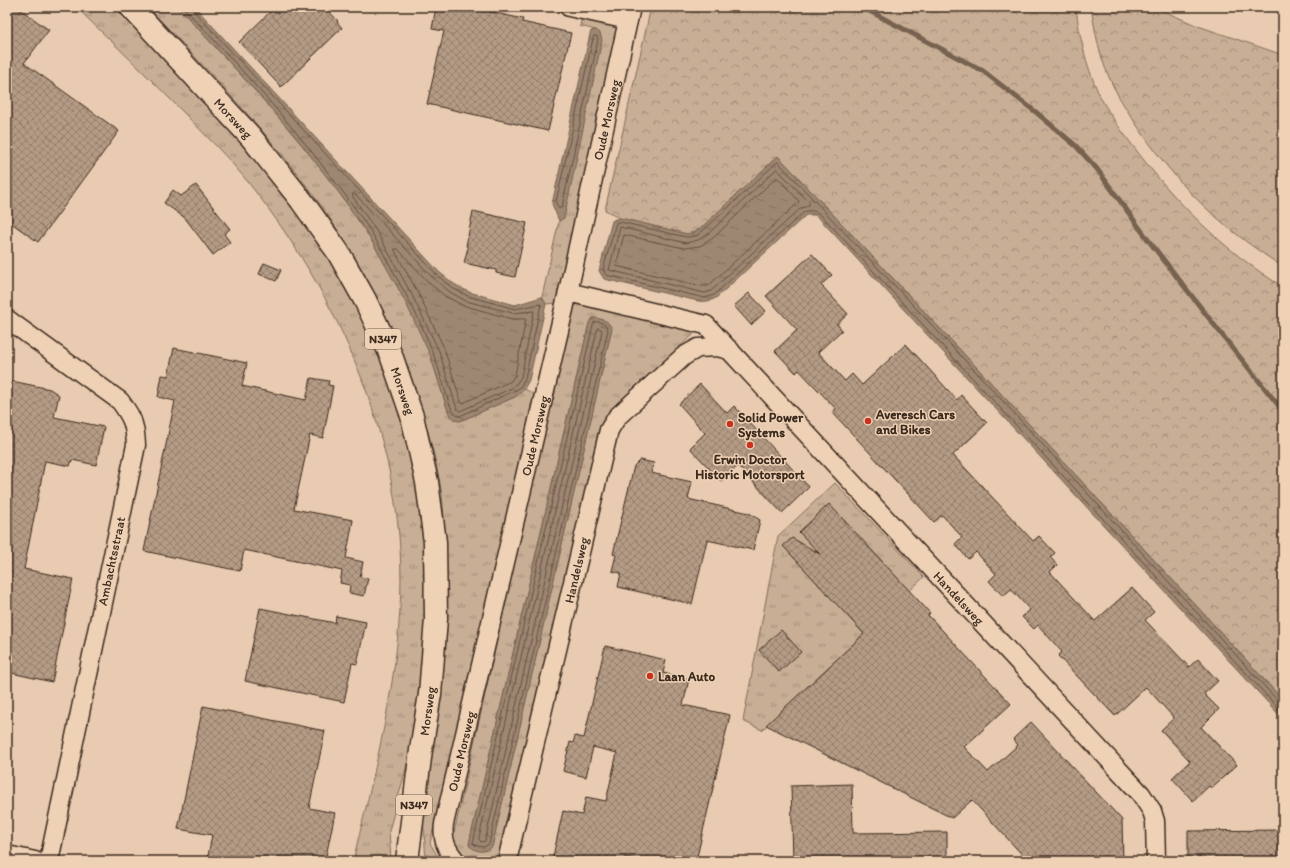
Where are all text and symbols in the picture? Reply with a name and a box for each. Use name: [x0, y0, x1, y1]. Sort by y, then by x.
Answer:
street label: Oude Morsweg: [590, 78, 623, 162]
street label: Morsweg: [211, 95, 256, 142]
road number: N347: [365, 329, 401, 349]
street label: Morsweg: [388, 365, 418, 417]
street label: Oude Morsweg: [518, 394, 552, 478]
place label: Averesch Cars and Bikes: [875, 407, 955, 437]
place label: Solid Power Systems: [738, 410, 804, 441]
marker: Averesch Cars and Bikes: [863, 416, 873, 426]
marker: Solid Power Systems: [725, 419, 735, 429]
marker: Erwin Doctor Historic Motorsport: [745, 440, 755, 450]
place label: Erwin Doctor Historic Motorsport: [695, 452, 805, 483]
street label: Ambachtsstraat: [95, 515, 128, 607]
street label: Handelsweg: [561, 535, 592, 605]
street label: Handelsweg: [930, 568, 987, 628]
place label: Laan Auto: [658, 669, 715, 684]
marker: Laan Auto: [645, 671, 655, 681]
street label: Morsweg: [417, 685, 438, 737]
street label: Oude Morsweg: [445, 709, 478, 793]
road number: N347: [396, 795, 432, 815]

